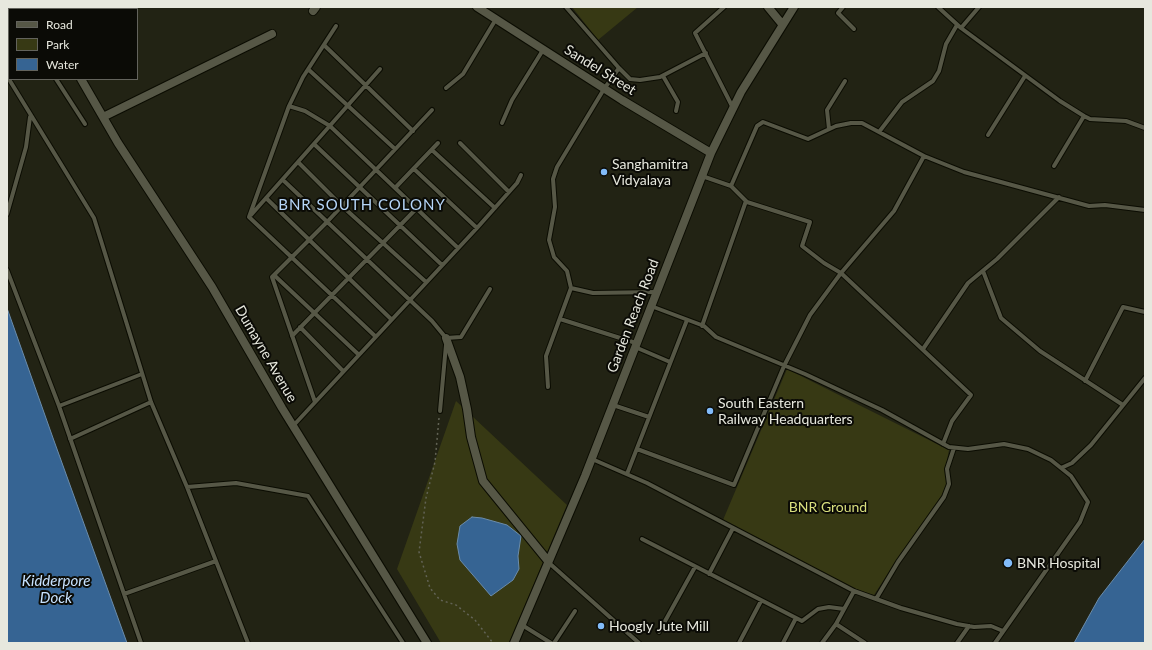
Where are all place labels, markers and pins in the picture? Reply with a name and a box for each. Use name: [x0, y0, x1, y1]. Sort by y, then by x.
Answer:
place label: Sanghamitra Vidyalaya: [612, 156, 688, 188]
marker: Sanghamitra Vidyalaya: [599, 167, 609, 177]
place label: South Eastern Railway Headquarters: [718, 395, 853, 428]
marker: South Eastern Railway Headquarters: [705, 406, 715, 416]
place label: BNR Hospital: [1017, 555, 1100, 571]
marker: BNR Hospital: [1002, 557, 1014, 569]
place label: Hoogly Jute Mill: [609, 618, 709, 634]
marker: Hoogly Jute Mill: [596, 621, 606, 631]

